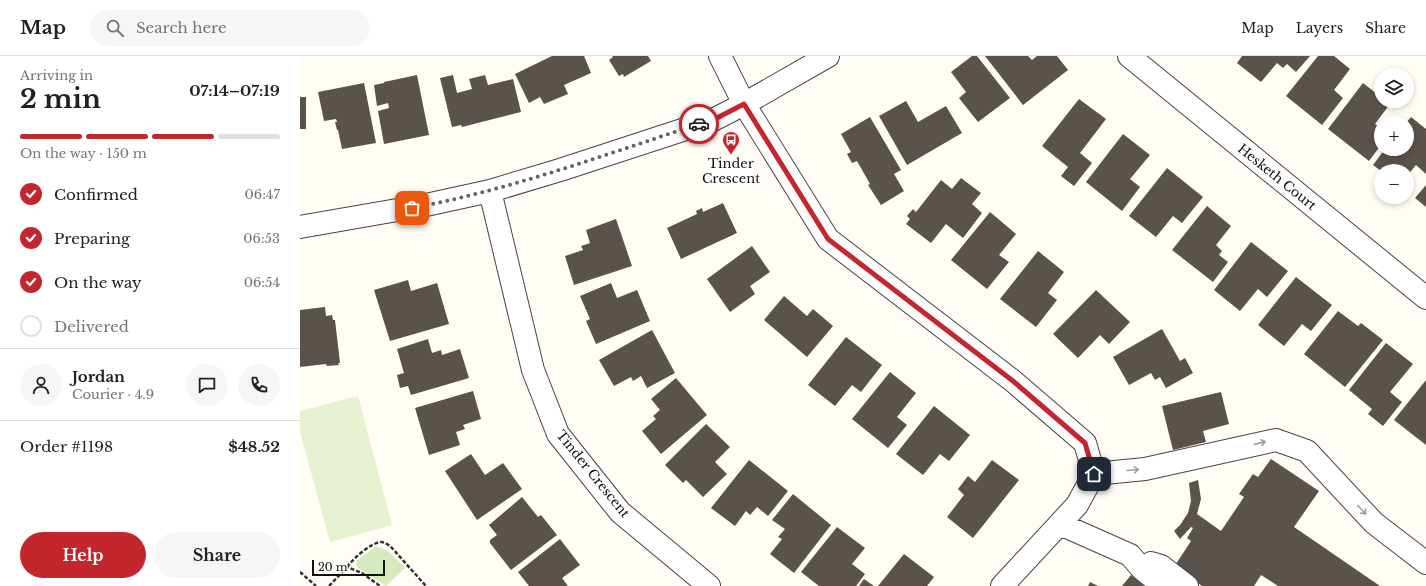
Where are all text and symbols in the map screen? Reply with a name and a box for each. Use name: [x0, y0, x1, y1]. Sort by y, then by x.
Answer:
search box: [90, 10, 370, 46]
text: Map: [20, 16, 66, 39]
icon: search: [104, 17, 126, 39]
text: Search here: [136, 18, 227, 37]
text: Map: [1241, 19, 1274, 37]
text: Layers: [1296, 19, 1343, 37]
text: Share: [1365, 19, 1406, 37]
text: Arriving in: [20, 67, 93, 84]
map controls: [1374, 68, 1414, 204]
button: layers: [1374, 68, 1414, 108]
text: 07:14–07:19: [189, 81, 280, 100]
text: 2 min: [20, 83, 101, 115]
courier: [679, 104, 719, 144]
icon: car: [688, 113, 710, 135]
button: +: [1374, 116, 1414, 156]
bus stop icon: Tinder Crescent: [721, 130, 741, 155]
street label: Hesketh Court: [1234, 140, 1320, 214]
text: On the way · 150 m: [20, 145, 147, 162]
place label: Tinder Crescent: [702, 155, 760, 187]
button: −: [1374, 164, 1414, 204]
icon: check: [20, 183, 42, 205]
text: Confirmed: [54, 185, 138, 204]
text: 06:47: [245, 186, 280, 203]
pin: [395, 191, 429, 225]
icon: bag: [401, 197, 423, 219]
icon: check: [20, 227, 42, 249]
text: Preparing: [54, 229, 130, 248]
text: 06:53: [243, 230, 280, 247]
icon: check: [20, 271, 42, 293]
text: On the way: [54, 273, 142, 292]
text: 06:54: [244, 274, 280, 291]
text: Delivered: [54, 317, 129, 336]
button: person: [20, 364, 62, 406]
button: chat: [186, 364, 228, 406]
button: phone: [238, 364, 280, 406]
text: Jordan: [72, 367, 125, 386]
text: Courier · 4.9: [72, 386, 154, 403]
street label: Tinder Crescent: [553, 427, 633, 521]
text: Order #1198: [20, 437, 113, 456]
text: $48.52: [228, 437, 280, 456]
one-way arrow: [1253, 439, 1266, 447]
pin: [1077, 457, 1111, 491]
icon: home: [1083, 463, 1105, 485]
one-way arrow: [1126, 467, 1139, 474]
one-way arrow: [1357, 505, 1366, 515]
button: Help: [20, 532, 146, 578]
button: Share: [154, 532, 280, 578]
scale bar: [312, 558, 385, 577]
text: 20 m: [318, 560, 348, 574]

